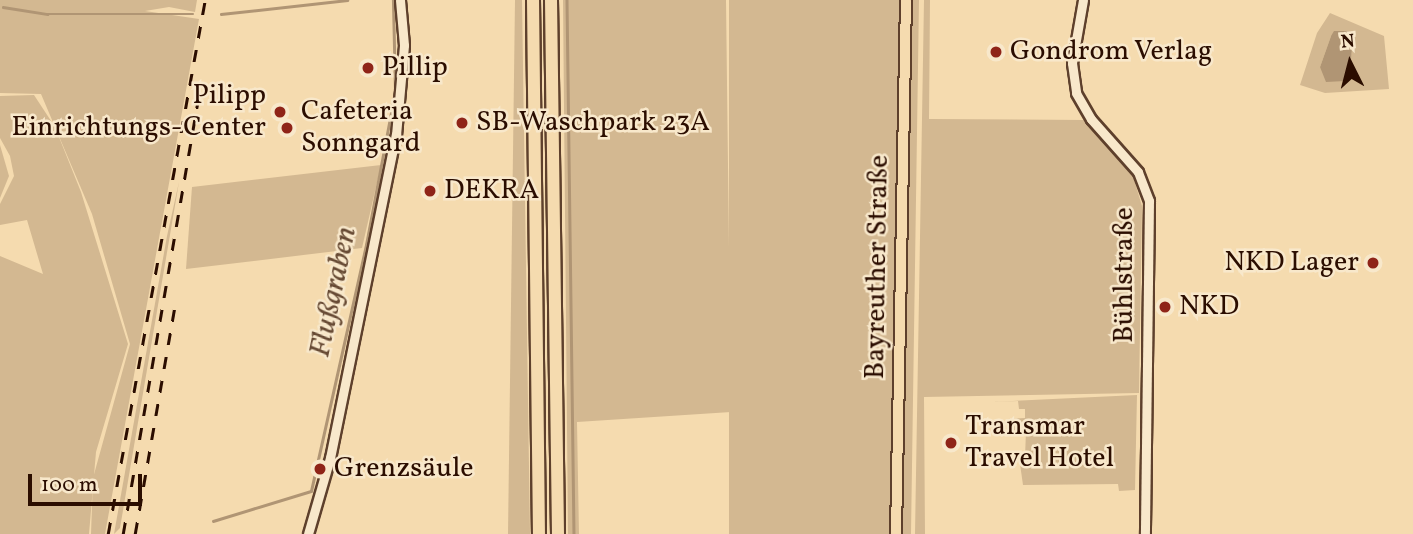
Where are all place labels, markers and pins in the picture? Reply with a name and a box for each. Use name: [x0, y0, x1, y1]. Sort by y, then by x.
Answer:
place label: Gondrom Verlag: [1010, 35, 1213, 69]
marker: Gondrom Verlag: [988, 44, 1004, 60]
place label: Pillip: [382, 51, 448, 85]
marker: Pillip: [360, 60, 376, 76]
place label: Pilipp Einrichtungs-Center: [12, 79, 266, 145]
place label: Cafeteria Sonngard: [301, 95, 421, 161]
marker: Pilipp Einrichtungs-Center: [272, 104, 288, 120]
place label: SB-Waschpark 23A: [476, 106, 710, 140]
marker: SB-Waschpark 23A: [454, 115, 470, 131]
marker: Cafeteria Sonngard: [279, 120, 295, 136]
place label: DEKRA: [444, 174, 539, 208]
marker: DEKRA: [422, 183, 438, 199]
place label: NKD Lager: [1224, 246, 1359, 280]
marker: NKD Lager: [1365, 255, 1381, 271]
place label: NKD: [1179, 290, 1239, 324]
marker: NKD: [1157, 299, 1173, 315]
place label: Transmar Travel Hotel: [965, 410, 1114, 476]
marker: Transmar Travel Hotel: [943, 435, 959, 451]
place label: Grenzsäule: [334, 452, 474, 486]
marker: Grenzsäule: [312, 461, 328, 477]

